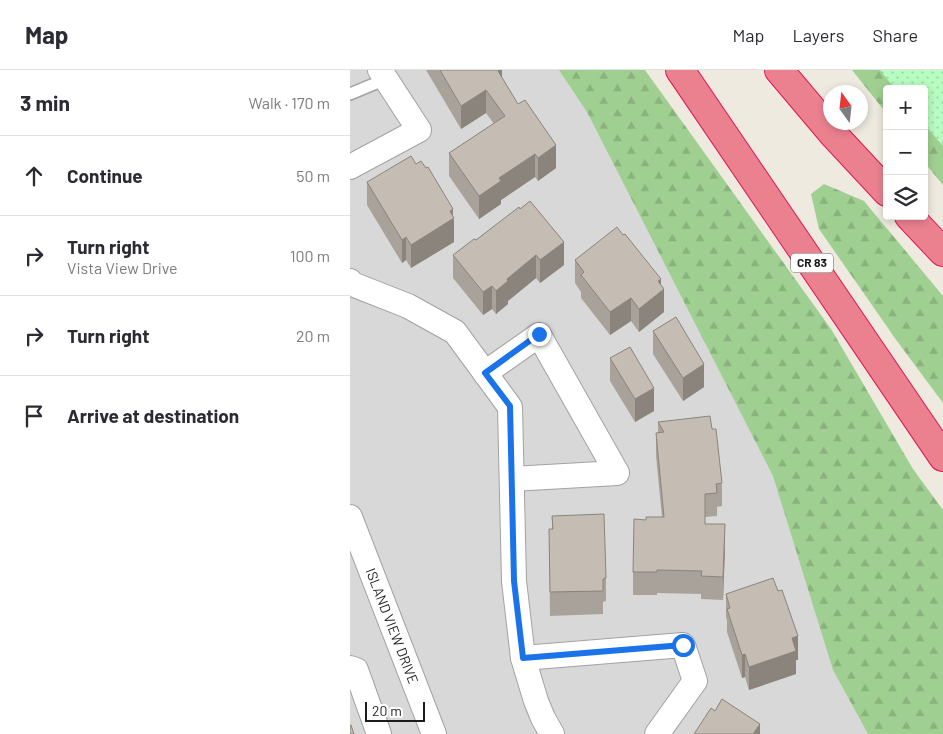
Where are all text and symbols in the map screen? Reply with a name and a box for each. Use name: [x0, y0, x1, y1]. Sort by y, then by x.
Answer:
text: Map: [25, 20, 68, 49]
text: Map: [732, 24, 764, 46]
text: Layers: [792, 24, 845, 46]
text: Share: [873, 24, 918, 46]
north arrow: [823, 85, 868, 130]
map controls: [883, 85, 928, 220]
button: +: [883, 85, 928, 130]
text: 3 min: [20, 90, 70, 115]
text: Walk · 170 m: [248, 93, 330, 112]
button: −: [883, 130, 928, 175]
icon: ahead: [20, 162, 48, 190]
text: Continue: [67, 164, 143, 187]
text: 50 m: [296, 166, 330, 185]
button: layers: [883, 175, 928, 220]
text: Turn right: [67, 235, 149, 258]
icon: right: [20, 242, 48, 270]
text: 100 m: [290, 246, 330, 265]
road number: CR 83: [791, 254, 833, 272]
text: Vista View Drive: [67, 258, 178, 277]
icon: right: [20, 322, 48, 350]
route end: [528, 323, 551, 346]
text: Turn right: [67, 324, 149, 347]
text: 20 m: [296, 326, 330, 345]
icon: arrive: [20, 402, 48, 430]
text: Arrive at destination: [67, 404, 239, 427]
street label: ISLAND VIEW DRIVE: [363, 566, 422, 686]
route start: [672, 634, 695, 657]
scale bar: [365, 699, 425, 722]
text: 20 m: [372, 702, 402, 719]

